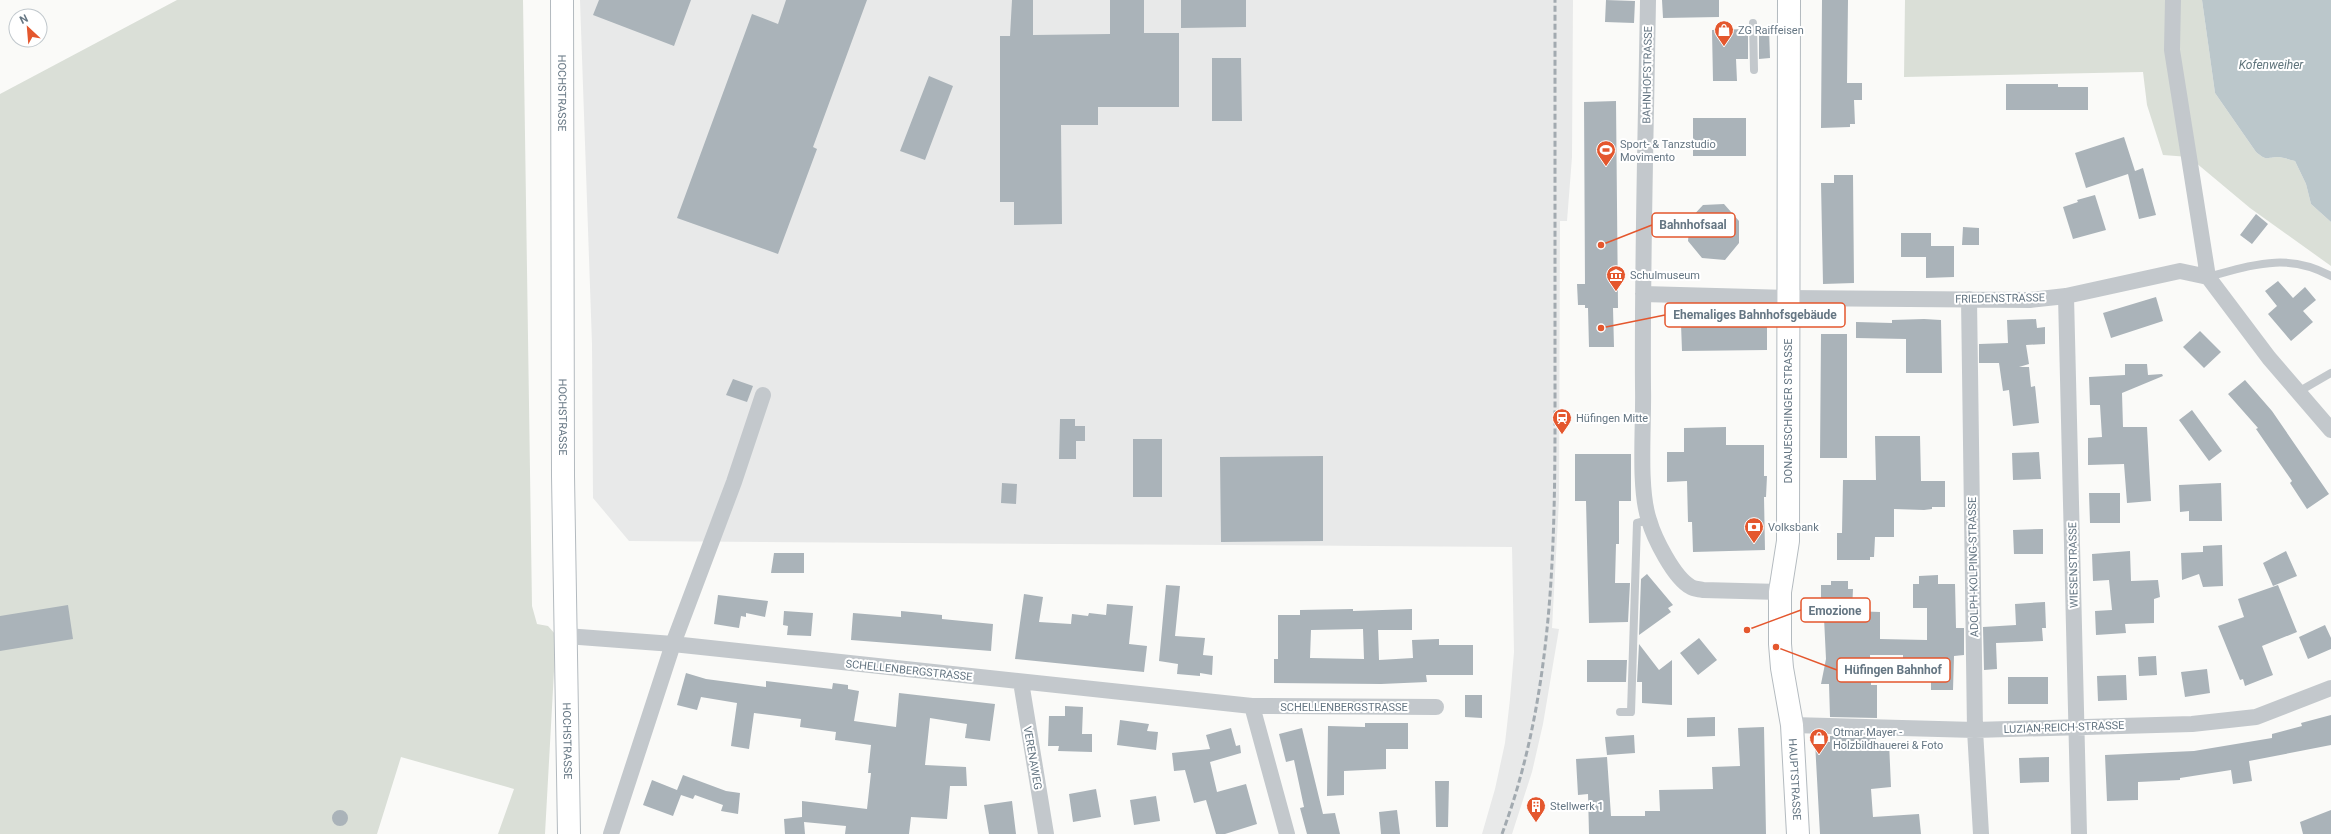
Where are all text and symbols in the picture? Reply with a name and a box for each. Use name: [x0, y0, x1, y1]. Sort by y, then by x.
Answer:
north arrow: [8, 8, 48, 48]
text: N: [17, 12, 30, 27]
shop icon: ZG Raiffeisen: [1713, 19, 1735, 47]
place label: ZG Raiffeisen: [1738, 24, 1804, 37]
street label: BAHNHOFSTRASSE: [1640, 26, 1655, 124]
street label: HOCHSTRASSE: [555, 55, 568, 131]
water label: Kofenweiher: [2239, 58, 2304, 72]
place label: Sport- & Tanzstudio Movimento: [1620, 138, 1716, 164]
sports icon: Sport- & Tanzstudio Movimento: [1595, 139, 1617, 167]
callout: Bahnhofsaal: [1652, 213, 1735, 237]
text: Bahnhofsaal: [1659, 218, 1727, 232]
museum icon: Schulmuseum: [1605, 264, 1627, 292]
place label: Schulmuseum: [1630, 269, 1700, 282]
street label: FRIEDENSTRASSE: [1955, 291, 2045, 306]
callout: Ehemaliges Bahnhofsgebäude: [1665, 303, 1845, 327]
text: Ehemaliges Bahnhofsgebäude: [1673, 308, 1837, 322]
street label: DONAUESCHINGER STRASSE: [1782, 338, 1795, 484]
street label: HOCHSTRASSE: [556, 379, 569, 455]
station icon: Hüfingen Mitte: [1551, 407, 1573, 435]
place label: Hüfingen Mitte: [1576, 412, 1648, 425]
street label: ADOLPH-KOLPING-STRASSE: [1966, 497, 1981, 637]
bank icon: Volksbank: [1743, 516, 1765, 544]
place label: Volksbank: [1768, 521, 1819, 534]
street label: WIESENSTRASSE: [2066, 522, 2081, 608]
callout: Emozione: [1801, 598, 1870, 622]
text: Emozione: [1808, 604, 1862, 618]
street label: SCHELLENBERGSTRASSE: [845, 657, 973, 684]
callout: Hüfingen Bahnhof: [1837, 658, 1950, 682]
text: Hüfingen Bahnhof: [1844, 663, 1943, 677]
street label: SCHELLENBERGSTRASSE: [1280, 701, 1408, 714]
street label: HOCHSTRASSE: [560, 702, 574, 780]
street label: LUZIAN-REICH-STRASSE: [2003, 719, 2125, 736]
street label: VERENAWEG: [1021, 725, 1045, 791]
place label: Otmar Mayer - Holzbildhauerei & Foto: [1833, 726, 1943, 752]
shop icon: Otmar Mayer - Holzbildhauerei & Foto: [1808, 727, 1830, 755]
street label: HAUPTSTRASSE: [1786, 738, 1803, 821]
building icon: Stellwerk 1: [1525, 795, 1547, 823]
place label: Stellwerk 1: [1550, 800, 1604, 813]

